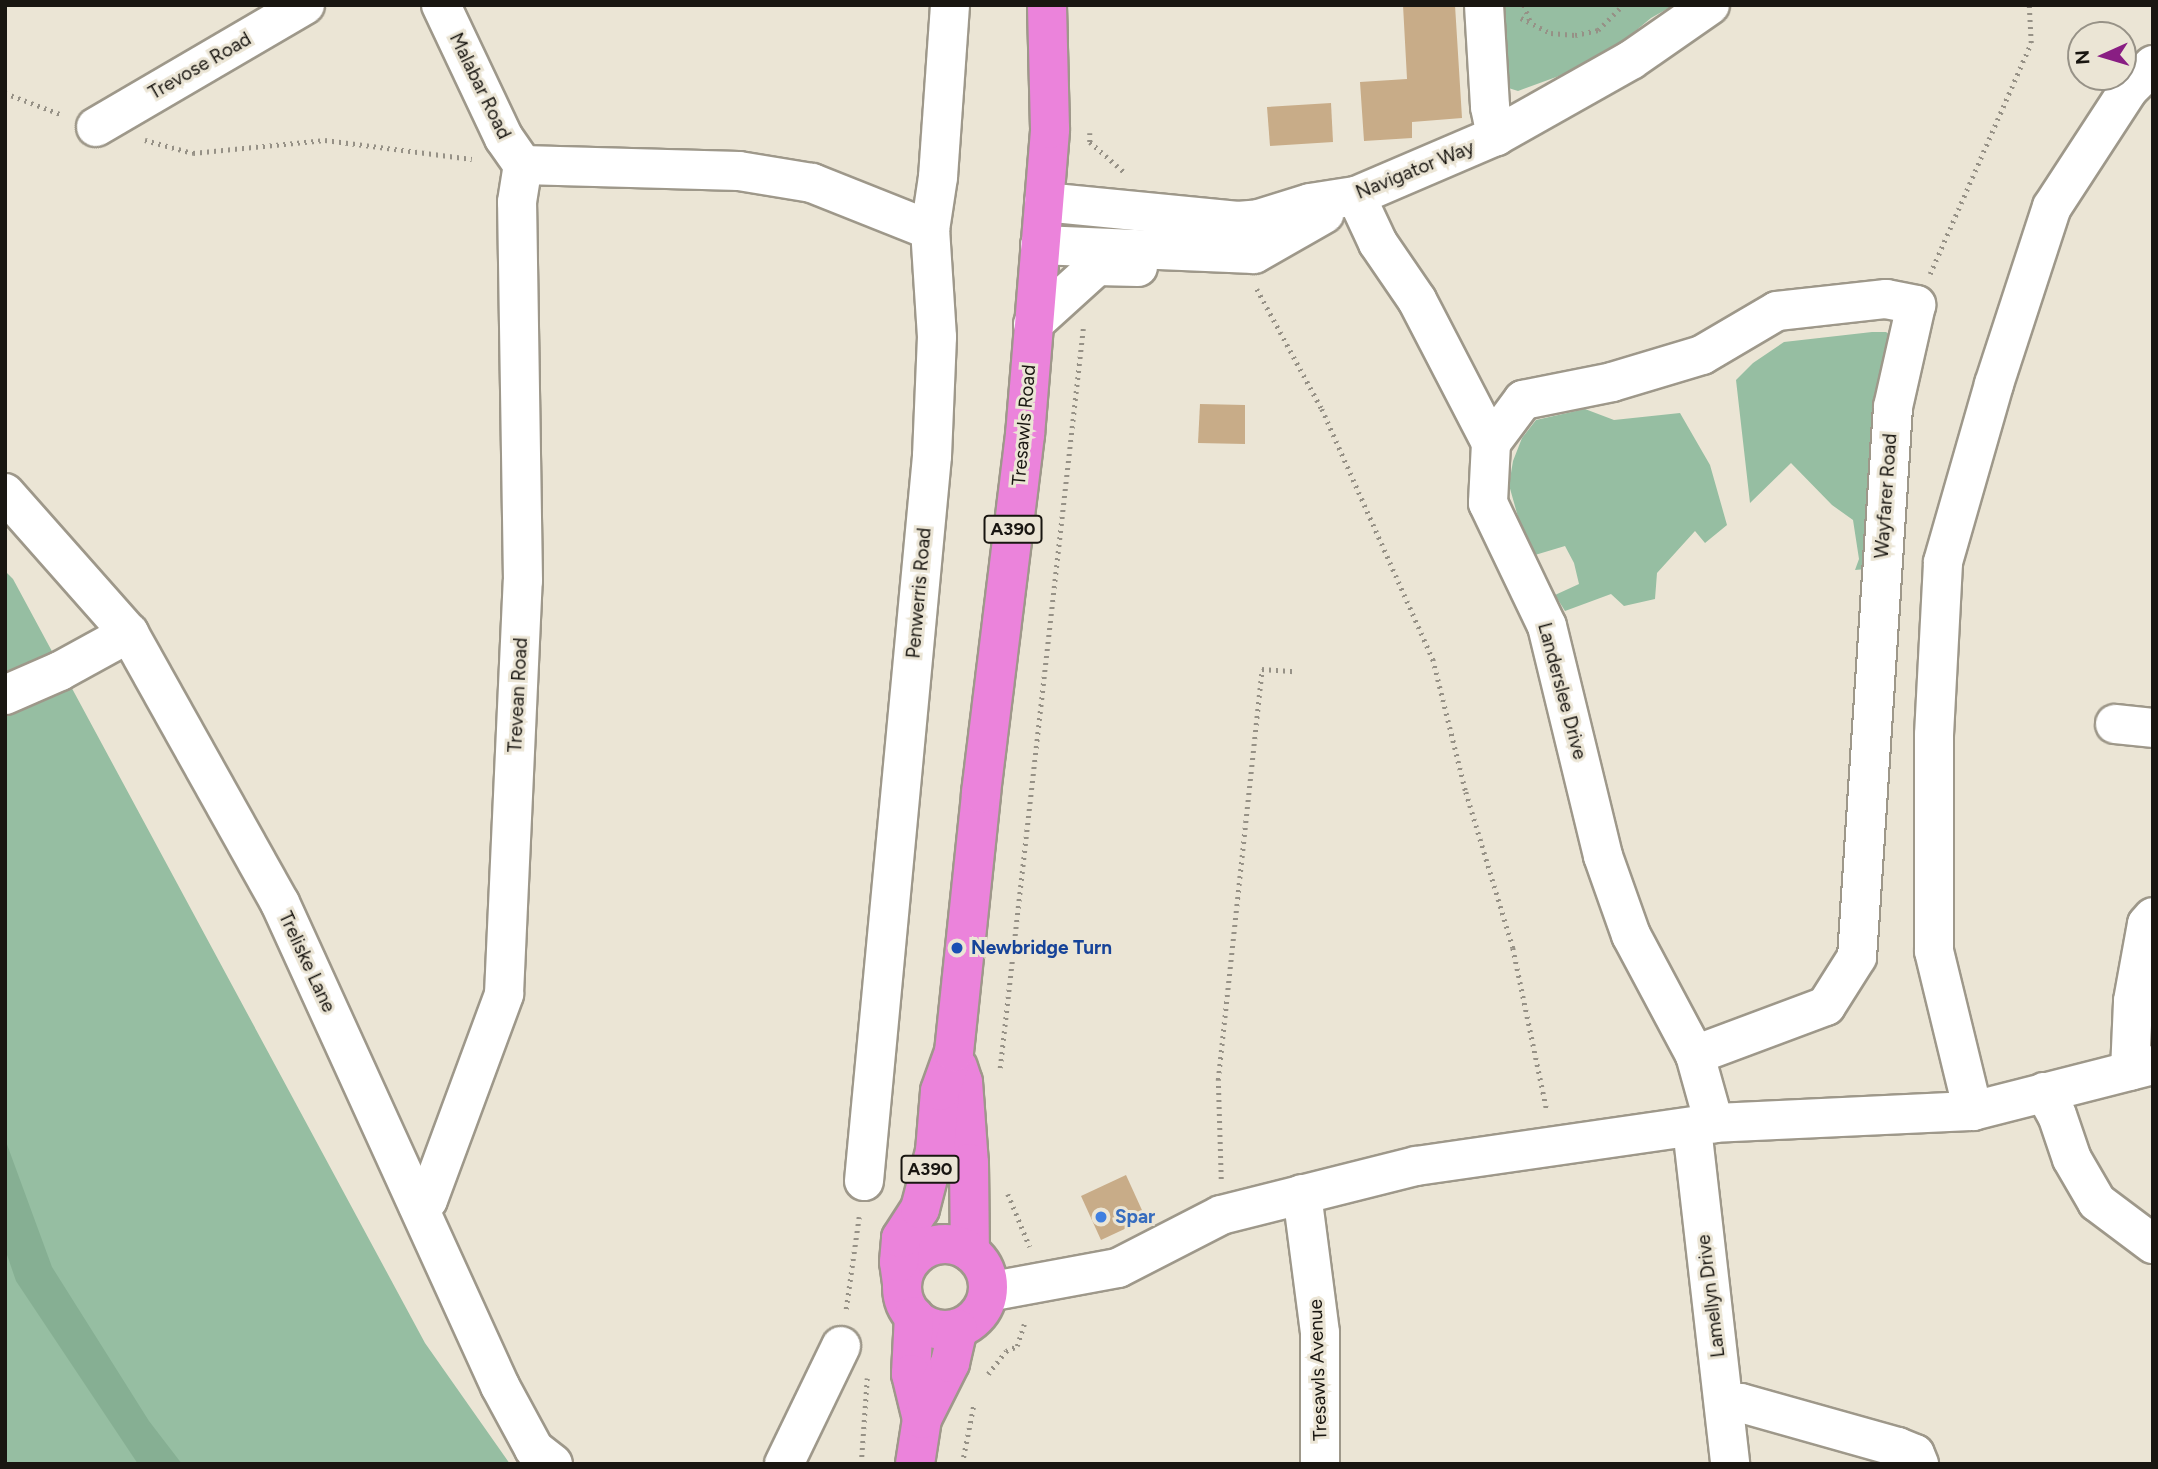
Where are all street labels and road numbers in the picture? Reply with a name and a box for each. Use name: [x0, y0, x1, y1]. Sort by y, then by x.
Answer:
street label: Trevose Road: [145, 28, 255, 104]
street label: Malabar Road: [444, 29, 516, 143]
street label: Navigator Way: [1352, 136, 1478, 204]
street label: Tresawls Road: [1007, 364, 1041, 486]
street label: Wayfarer Road: [1870, 433, 1902, 559]
road number: A390: [983, 514, 1043, 544]
street label: Penwerris Road: [902, 527, 936, 659]
street label: Landerslee Drive: [1533, 620, 1591, 762]
street label: Trevean Road: [504, 637, 532, 753]
street label: Treliske Lane: [274, 908, 340, 1016]
road number: A390: [900, 1154, 960, 1184]
street label: Lamellyn Drive: [1692, 1233, 1730, 1359]
street label: Tresawls Avenue: [1304, 1299, 1332, 1441]

